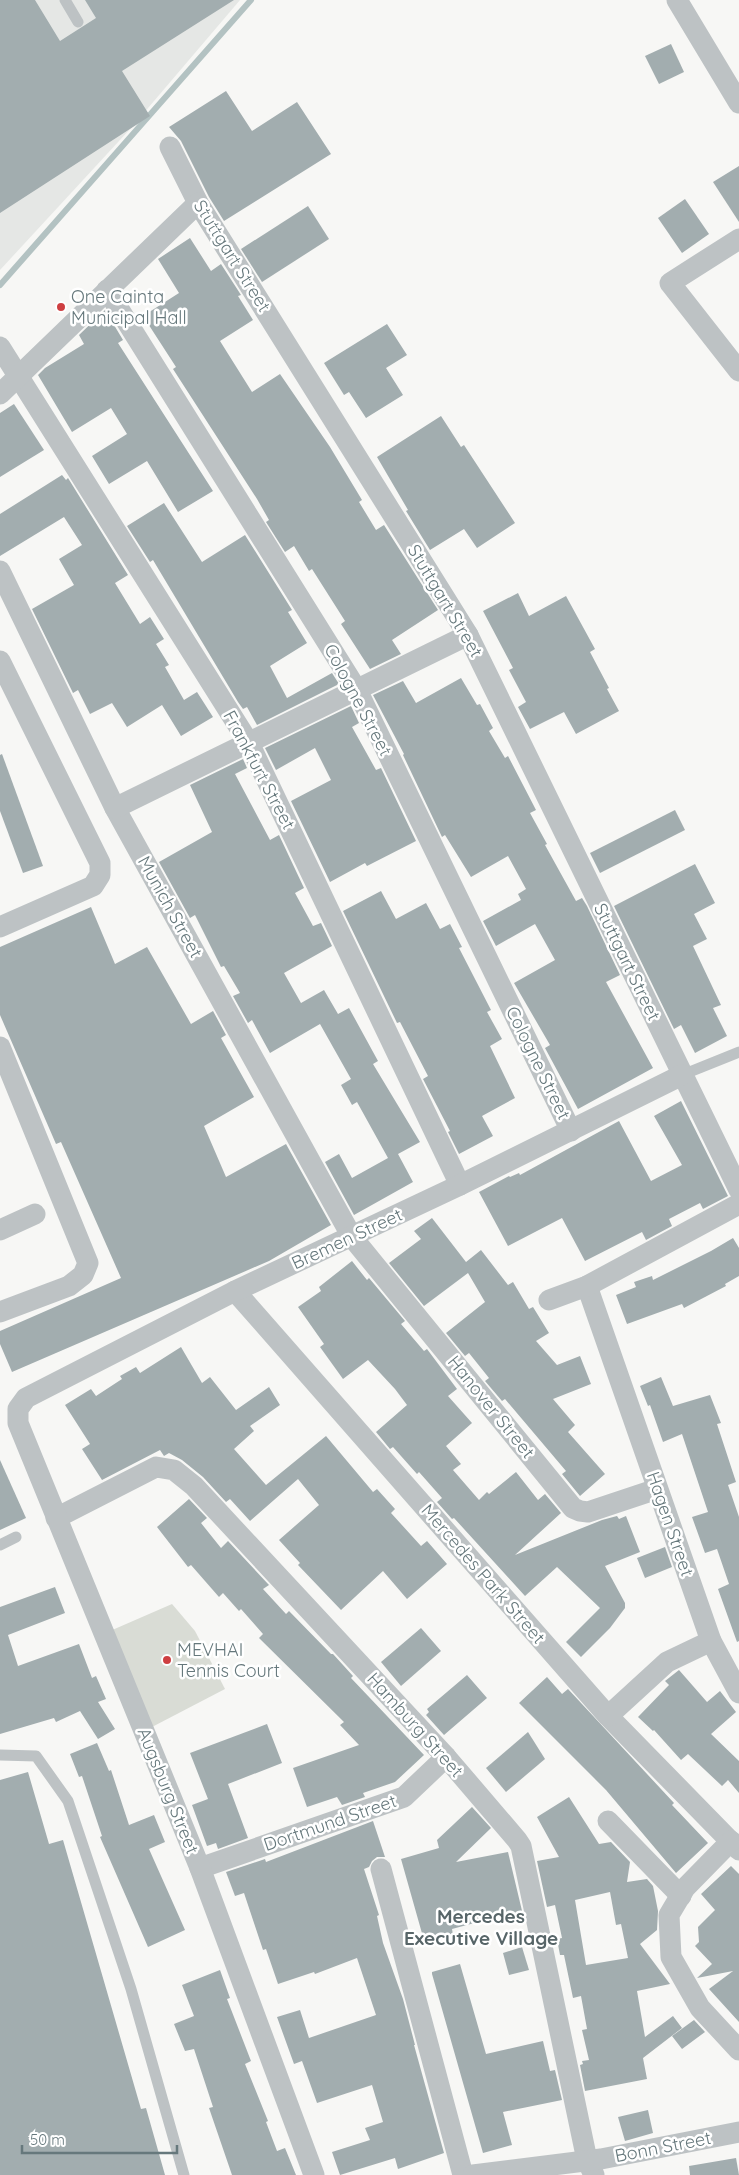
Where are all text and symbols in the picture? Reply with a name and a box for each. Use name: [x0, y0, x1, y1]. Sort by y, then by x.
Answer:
street label: Stuttgart Street: [189, 195, 276, 316]
place label: One Cainta Municipal Hall: [71, 285, 187, 329]
marker: One Cainta Municipal Hall: [55, 301, 67, 313]
street label: Stuttgart Street: [403, 540, 488, 661]
street label: Cologne Street: [319, 640, 398, 760]
street label: Frankfurt Street: [218, 706, 300, 833]
street label: Munich Street: [133, 852, 208, 962]
street label: Stuttgart Street: [589, 899, 666, 1024]
street label: Cologne Street: [501, 1002, 576, 1123]
street label: Bremen Street: [288, 1203, 406, 1274]
street label: Hanover Street: [443, 1351, 540, 1463]
street label: Hagen Street: [642, 1468, 699, 1579]
street label: Mercedes Park Street: [416, 1499, 550, 1648]
place label: MEVHAI Tennis Court: [177, 1638, 280, 1682]
marker: MEVHAI Tennis Court: [161, 1654, 173, 1666]
street label: Hamburg Street: [362, 1667, 469, 1782]
street label: Augsburg Street: [133, 1724, 204, 1857]
street label: Dortmund Street: [260, 1789, 399, 1856]
district label: Mercedes Executive Village: [404, 1904, 558, 1950]
scale bar: [22, 2122, 178, 2154]
street label: Bonn Street: [613, 2126, 713, 2167]
text: 50 m: [30, 2130, 65, 2149]

